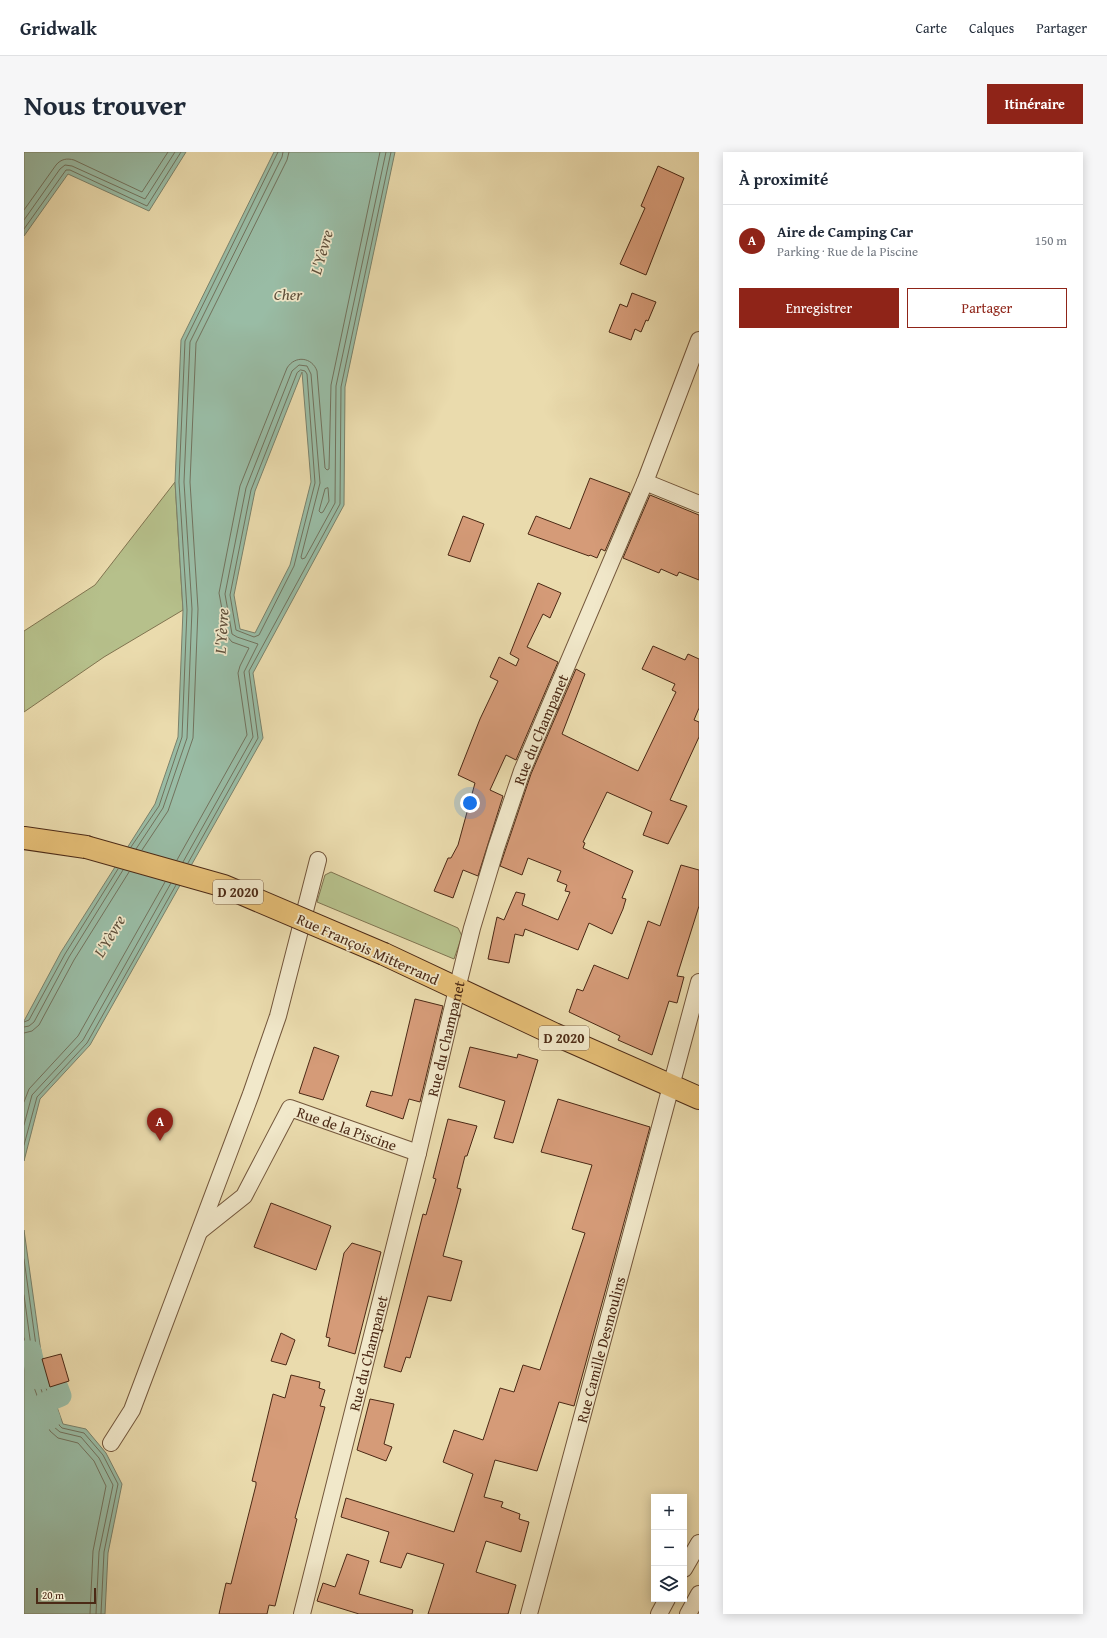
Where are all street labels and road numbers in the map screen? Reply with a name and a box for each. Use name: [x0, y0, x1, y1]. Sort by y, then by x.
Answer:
street label: Rue du Champanet: [508, 670, 573, 787]
road number: D 2020: [213, 880, 263, 904]
street label: Rue François Mitterrand: [294, 908, 442, 990]
street label: Rue du Champanet: [421, 978, 469, 1099]
road number: D 2020: [539, 1026, 589, 1050]
street label: Rue de la Piscine: [294, 1101, 400, 1155]
street label: Rue Camille Desmoulins: [570, 1274, 630, 1425]
street label: Rue du Champanet: [343, 1292, 392, 1413]

